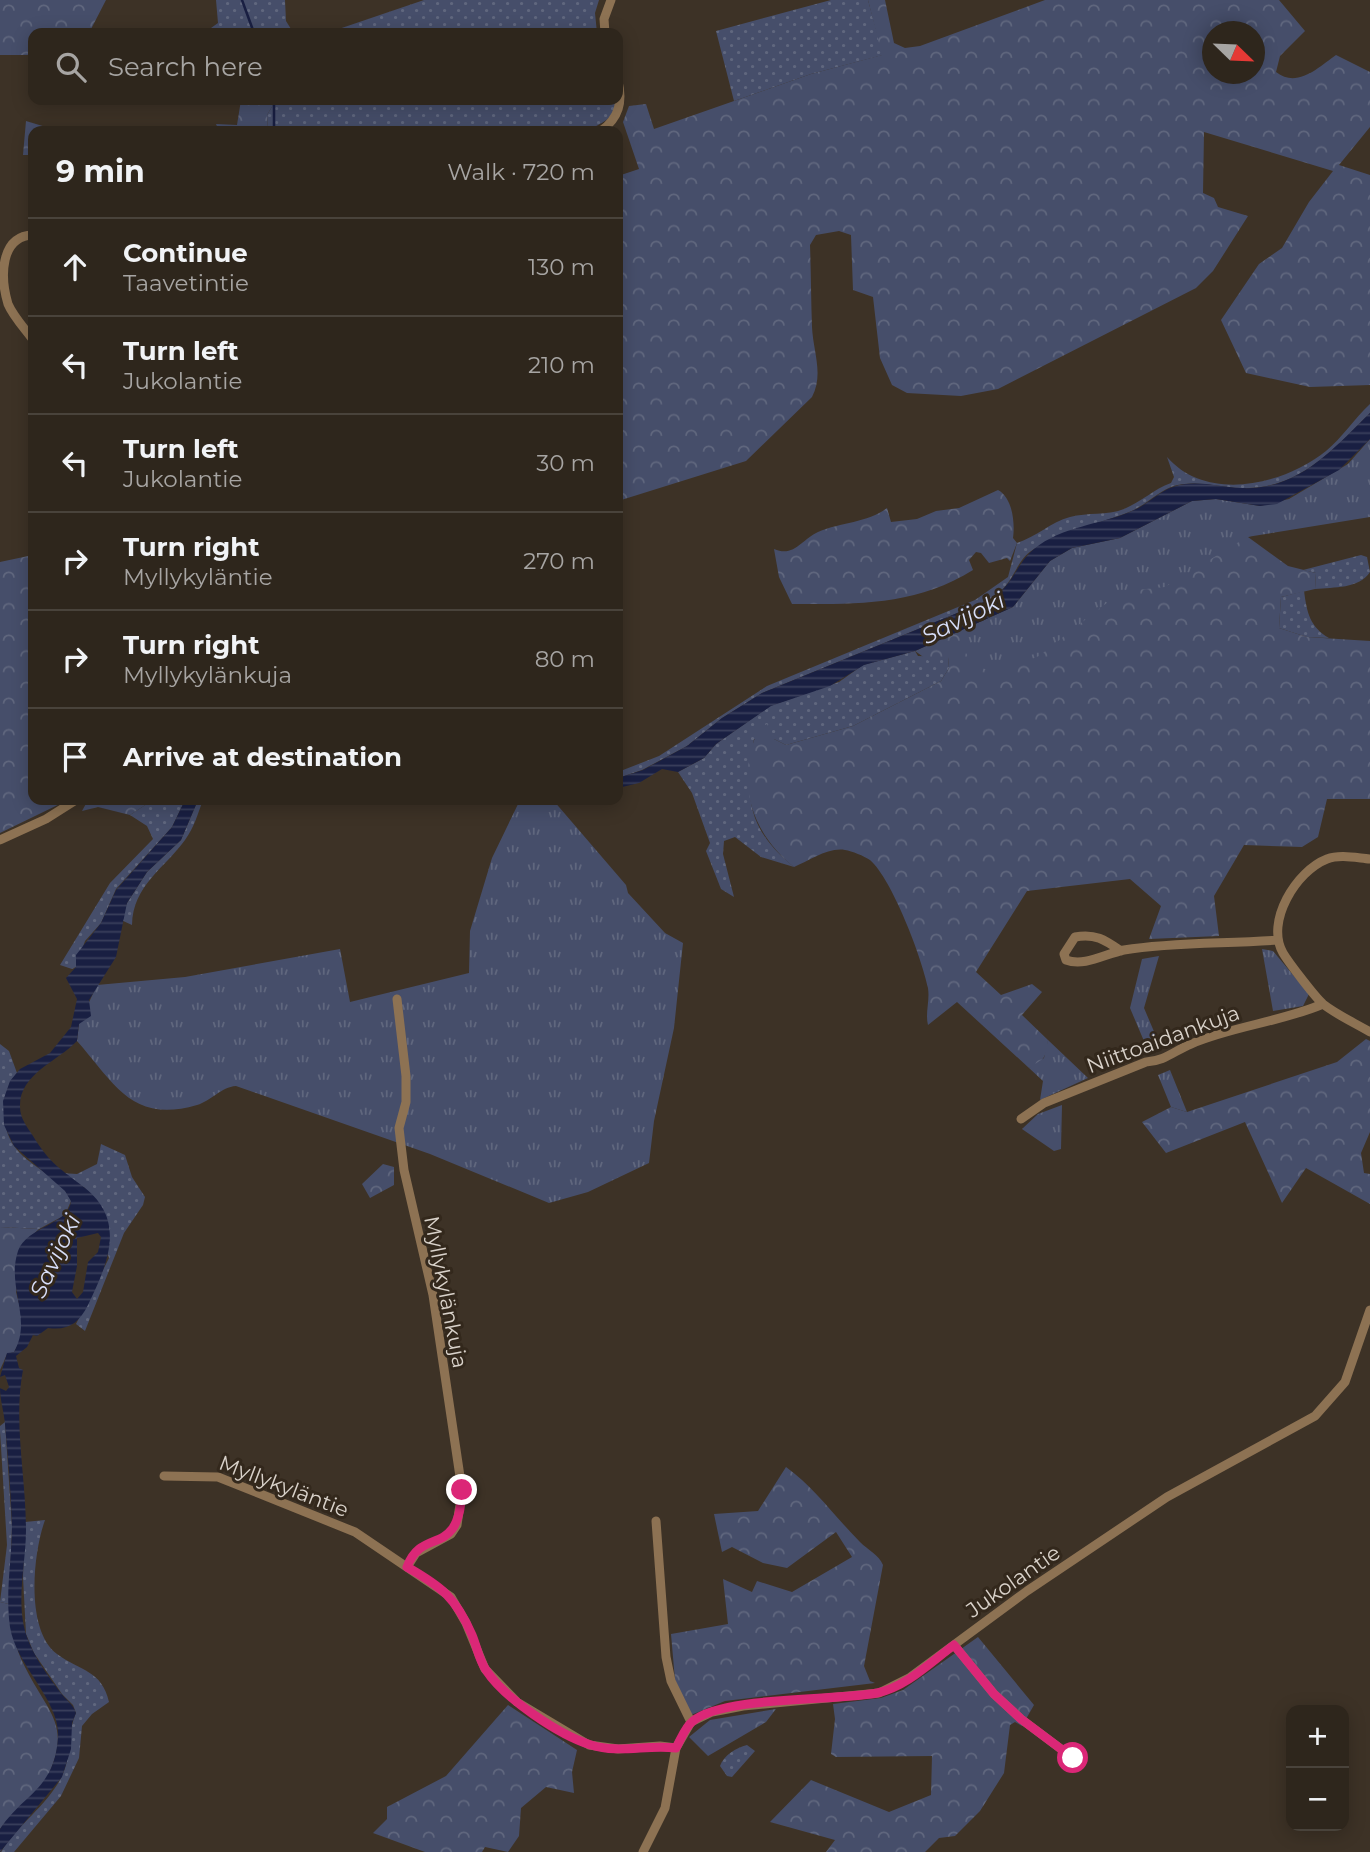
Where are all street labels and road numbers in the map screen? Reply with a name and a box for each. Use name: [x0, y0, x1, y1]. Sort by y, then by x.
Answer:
street label: Niittoaidankuja: [1083, 1000, 1243, 1078]
street label: Myllykylänkuja: [419, 1214, 473, 1370]
street label: Myllykyläntie: [216, 1450, 352, 1522]
street label: Jukolantie: [960, 1539, 1065, 1623]

